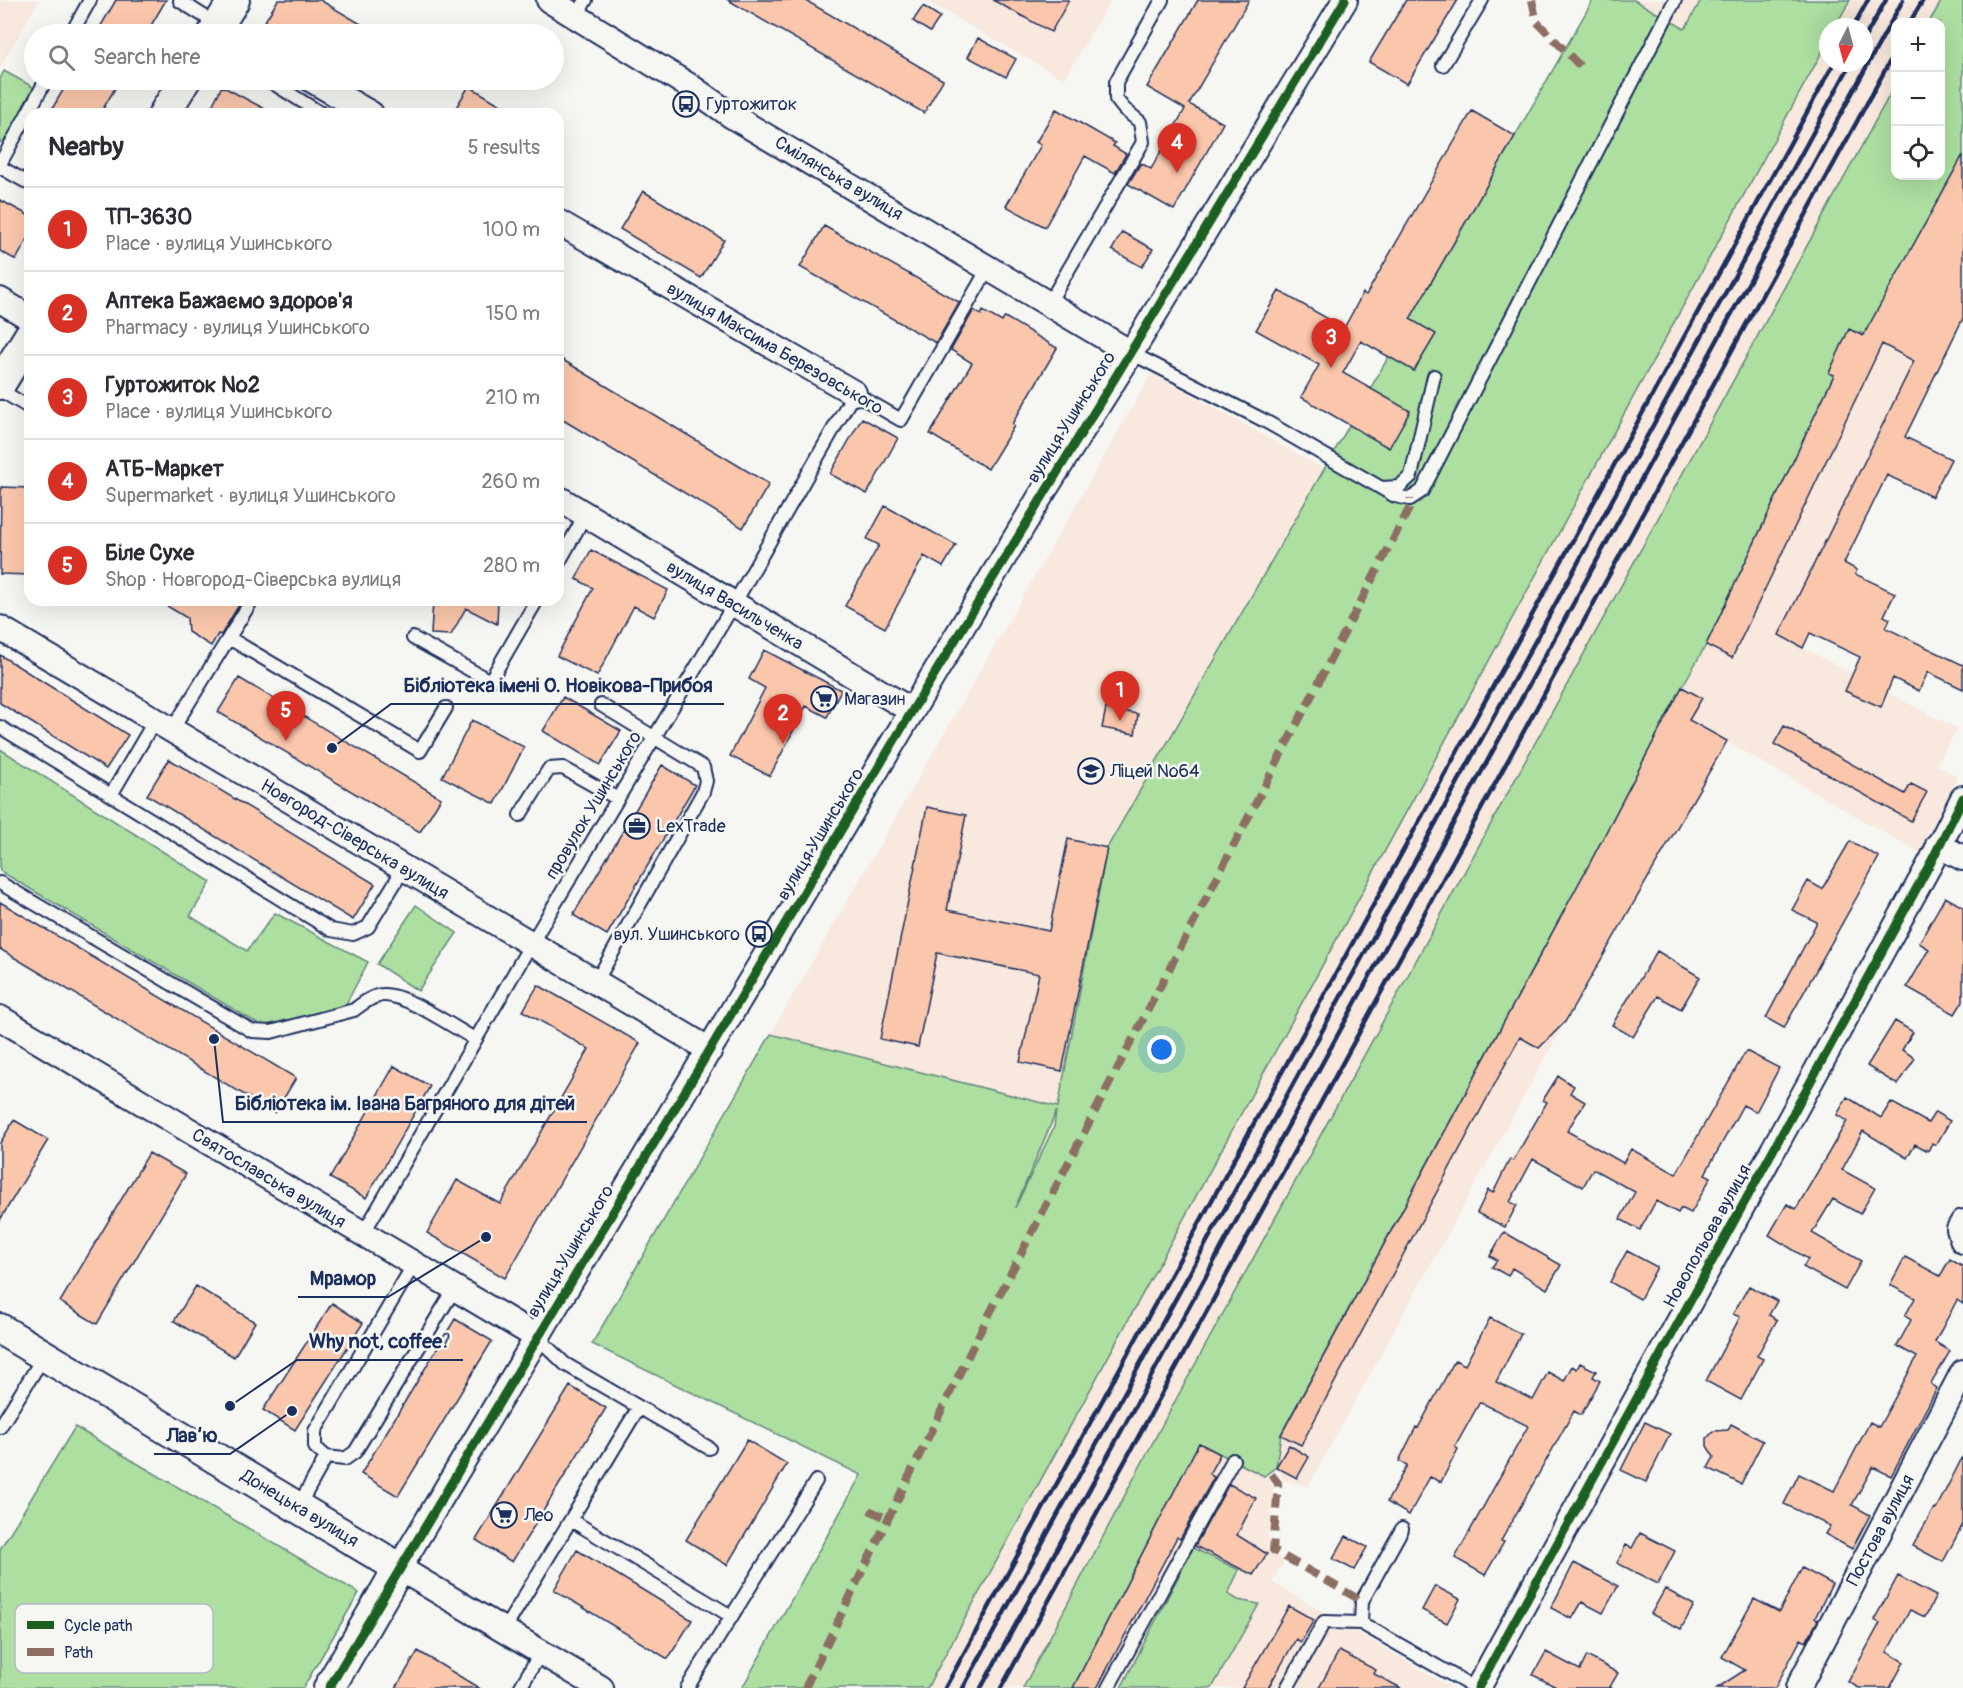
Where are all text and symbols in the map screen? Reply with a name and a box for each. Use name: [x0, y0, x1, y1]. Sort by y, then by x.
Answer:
north arrow: [1819, 18, 1873, 72]
map controls: [1891, 18, 1945, 180]
button: +: [1891, 18, 1945, 72]
search box: [24, 24, 564, 90]
icon: search: [45, 41, 78, 74]
text: Search here: [93, 43, 200, 71]
button: −: [1891, 72, 1945, 126]
bus stop icon: Гуртожиток: [671, 89, 701, 119]
place label: Гуртожиток: [706, 93, 797, 116]
pin: 4: [1158, 124, 1196, 173]
button: locate: [1891, 126, 1945, 180]
text: Nearby: [48, 131, 124, 163]
street label: Смілянська вулиця: [770, 131, 907, 226]
text: 5 results: [468, 135, 540, 160]
text: ТП-3630: [105, 203, 192, 231]
text: 1: [64, 217, 71, 242]
text: 100 m: [483, 217, 540, 242]
text: Place · вулиця Ушинського: [105, 231, 332, 256]
street label: вулиця Максима Березовського: [662, 277, 887, 420]
text: Аптека Бажаємо здоров'я: [105, 287, 353, 315]
text: 2: [62, 301, 73, 326]
text: 150 m: [486, 301, 540, 326]
text: Pharmacy · вулиця Ушинського: [105, 315, 370, 340]
pin: 3: [1312, 318, 1350, 368]
street label: вулиця Ушинського: [1022, 347, 1121, 487]
text: Гуртожиток №2: [105, 371, 260, 399]
text: 3: [62, 385, 73, 410]
text: 210 m: [485, 385, 540, 410]
text: Place · вулиця Ушинського: [105, 399, 332, 424]
text: АТБ-Маркет: [105, 455, 224, 483]
text: 4: [62, 469, 73, 494]
text: 260 m: [481, 469, 540, 494]
text: Supermarket · вулиця Ушинського: [105, 483, 396, 508]
text: Біле Сухе: [105, 539, 194, 567]
text: 5: [62, 553, 73, 578]
text: 280 m: [483, 553, 540, 578]
street label: вулиця Васильченка: [662, 555, 807, 655]
text: Shop · Новгород-Сіверська вулиця: [105, 567, 401, 592]
callout: Бібліотека імені О. Новікова-Прибоя: [391, 666, 724, 704]
pin: 1: [1100, 672, 1140, 721]
text: Бібліотека імені О. Новікова-Прибоя: [403, 673, 713, 698]
supermarket icon: Магазин: [809, 684, 839, 714]
place label: Магазин: [844, 688, 906, 711]
pin: 5: [266, 692, 306, 741]
pin: 2: [764, 694, 802, 744]
street label: провулок Ушинського: [540, 727, 647, 884]
school or university icon: Ліцей №64: [1076, 756, 1106, 786]
place label: Ліцей №64: [1109, 760, 1200, 783]
street label: вулиця Ушинського: [772, 764, 869, 905]
street label: Новгород-Сіверська вулиця: [256, 774, 453, 905]
office icon: LexTrade: [622, 811, 652, 841]
place label: LexTrade: [656, 815, 726, 838]
bus stop icon: вул. Ушинського: [744, 919, 774, 949]
place label: вул. Ушинського: [613, 923, 740, 946]
your location: [1147, 1035, 1176, 1064]
callout: Бібліотека ім. Івана Багряного для дітей: [223, 1084, 587, 1122]
text: Бібліотека ім. Івана Багряного для дітей: [235, 1091, 575, 1116]
street label: Святославська вулиця: [188, 1123, 350, 1234]
street label: Новопольова вулиця: [1658, 1160, 1756, 1312]
street label: вулиця Ушинського: [522, 1181, 619, 1322]
callout: Мрамор: [298, 1259, 388, 1297]
text: Мрамор: [310, 1266, 377, 1291]
callout: Why not, coffee?: [297, 1322, 463, 1360]
text: Why not, coffee?: [309, 1329, 451, 1354]
callout: Лав’ю: [154, 1416, 230, 1454]
text: Лав’ю: [165, 1423, 218, 1448]
street label: Донецька вулиця: [236, 1464, 363, 1553]
street label: Постова вулиця: [1841, 1471, 1919, 1590]
supermarket icon: Лео: [489, 1500, 519, 1530]
place label: Лео: [523, 1504, 554, 1527]
legend: [15, 1604, 213, 1673]
text: Cycle path: [64, 1616, 132, 1636]
text: Path: [64, 1643, 93, 1663]

